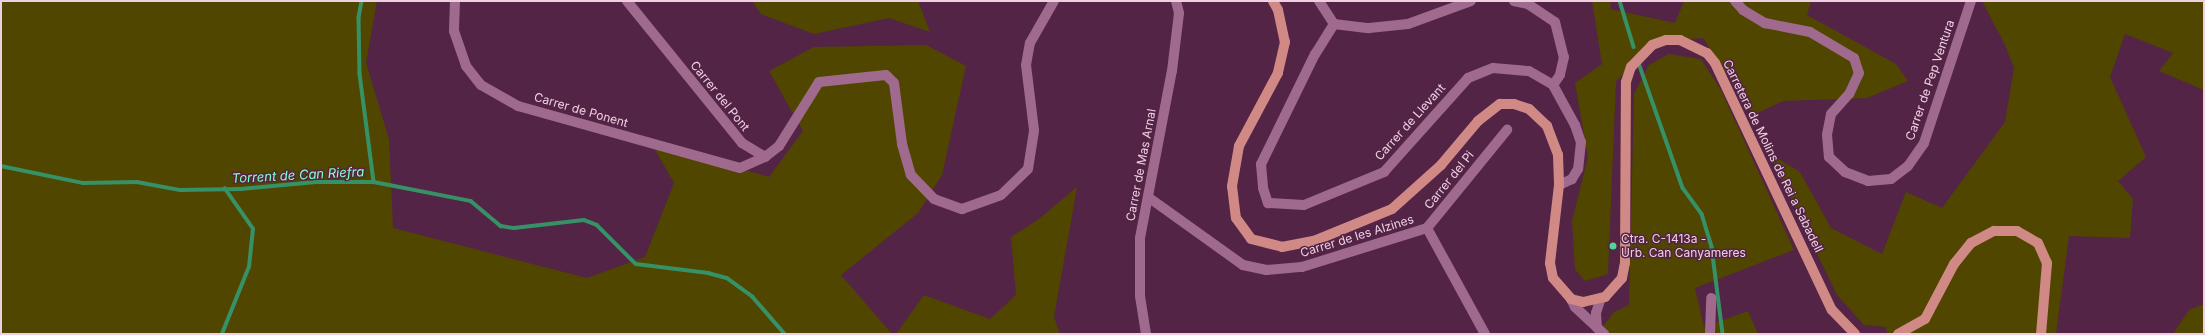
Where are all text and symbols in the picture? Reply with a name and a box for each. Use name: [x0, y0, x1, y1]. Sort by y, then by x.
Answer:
street label: Carrer de Pep Ventura: [1903, 18, 1957, 142]
street label: Carretera de Molins de Rei a Sabadell: [1720, 57, 1826, 255]
street label: Carrer del Pont: [687, 58, 753, 134]
street label: Carrer de Llevant: [1372, 81, 1448, 163]
street label: Carrer de Ponent: [532, 90, 630, 130]
street label: Carrer de Mas Arnal: [1123, 108, 1159, 222]
street label: Carrer del Pi: [1421, 148, 1477, 212]
water label: Torrent de Can Riefra: [231, 164, 365, 186]
street label: Carrer de les Alzines: [1299, 212, 1415, 260]
place label: Ctra. C-1413a - Urb. Can Canyameres: [1621, 232, 1746, 260]
marker: Ctra. C-1413a - Urb. Can Canyameres: [1608, 241, 1618, 251]

